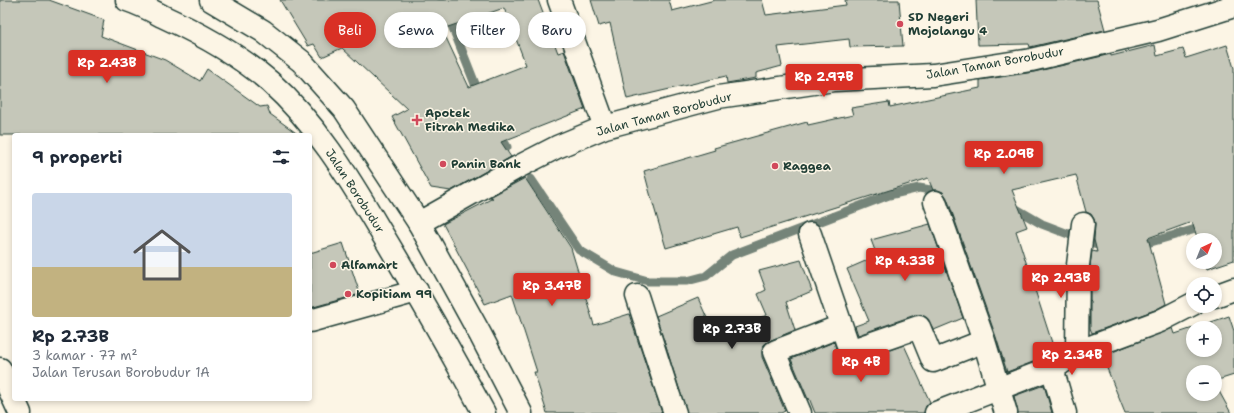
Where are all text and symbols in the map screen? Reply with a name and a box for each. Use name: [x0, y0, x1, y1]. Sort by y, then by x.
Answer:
place label: SD Negeri Mojolangu 4: [908, 9, 988, 39]
chip: Beli: [324, 12, 376, 48]
chip: Sewa: [384, 12, 448, 48]
chip: Filter: [456, 12, 520, 48]
chip: Baru: [528, 12, 586, 48]
marker: SD Negeri Mojolangu 4: [895, 19, 905, 29]
street label: Jalan Taman Borobudur: [925, 43, 1066, 83]
pin: Rp 2.43B: [66, 50, 148, 84]
text: Rp 2.43B: [77, 54, 137, 71]
pin: Rp 2.97B: [783, 64, 865, 98]
text: Rp 2.97B: [795, 68, 853, 85]
street label: Jalan Taman Borobudur: [594, 88, 734, 140]
place label: Apotek Fitrah Medika: [425, 105, 516, 135]
marker: Apotek Fitrah Medika: [412, 115, 422, 125]
pin: Rp 2.09B: [963, 141, 1045, 175]
text: Rp 2.09B: [974, 145, 1034, 162]
text: 9 properti: [32, 146, 122, 168]
icon: filters: [270, 146, 292, 168]
street label: Jalan Borobudur: [322, 146, 388, 236]
place label: Panin Bank: [451, 156, 521, 172]
place label: Raggea: [783, 158, 832, 174]
marker: Panin Bank: [438, 159, 448, 169]
marker: Raggea: [770, 161, 780, 171]
icon: home: [126, 219, 198, 291]
north arrow: [1186, 233, 1222, 269]
map controls: [1186, 233, 1222, 401]
pin: Rp 4.33B: [864, 248, 946, 282]
text: Rp 4.33B: [875, 252, 935, 269]
place label: Alfamart: [341, 257, 398, 273]
marker: Alfamart: [328, 260, 338, 270]
pin: Rp 2.93B: [1020, 265, 1102, 299]
text: Rp 2.93B: [1031, 269, 1091, 286]
pin: Rp 3.47B: [511, 273, 593, 307]
text: Rp 3.47B: [522, 277, 582, 294]
button: locate: [1186, 277, 1222, 313]
place label: Kopitiam 99: [356, 286, 432, 302]
marker: Kopitiam 99: [343, 289, 353, 299]
pin: Rp 2.73B: [691, 316, 773, 350]
text: Rp 2.73B: [703, 320, 761, 337]
button: +: [1186, 321, 1222, 357]
text: Rp 2.73B: [32, 325, 109, 347]
pin: Rp 2.34B: [1031, 342, 1113, 376]
text: Rp 2.34B: [1042, 346, 1102, 363]
text: 3 kamar · 77 m²: [32, 347, 137, 364]
pin: Rp 4B: [833, 349, 889, 383]
text: Rp 4B: [841, 353, 881, 370]
text: Jalan Terusan Borobudur 1A: [32, 364, 210, 381]
button: −: [1186, 365, 1222, 401]

